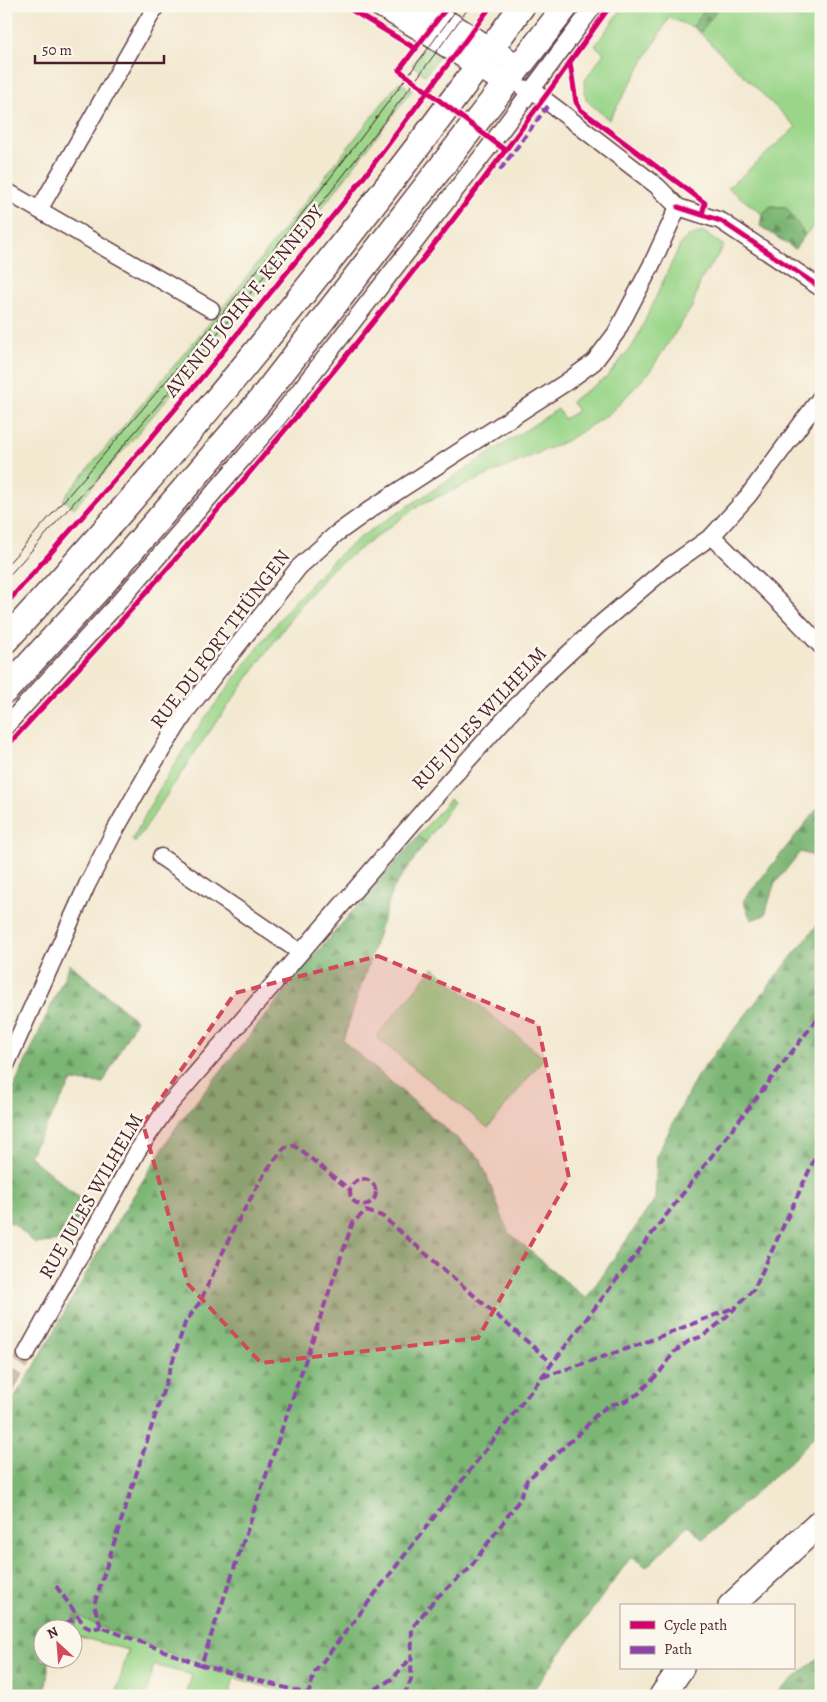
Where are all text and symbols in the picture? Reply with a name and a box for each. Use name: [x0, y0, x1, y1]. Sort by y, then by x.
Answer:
scale bar: [35, 32, 164, 64]
text: 50 m: [42, 40, 72, 60]
street label: AVENUE JOHN F. KENNEDY: [157, 198, 331, 404]
street label: RUE DU FORT THÜNGEN: [144, 544, 296, 734]
street label: RUE JULES WILHELM: [405, 640, 553, 796]
street label: RUE JULES WILHELM: [33, 1108, 149, 1284]
legend: [620, 1604, 794, 1670]
text: Cycle path: [664, 1615, 727, 1635]
north arrow: [32, 1620, 82, 1670]
text: N: [44, 1622, 61, 1644]
text: Path: [664, 1639, 692, 1659]

